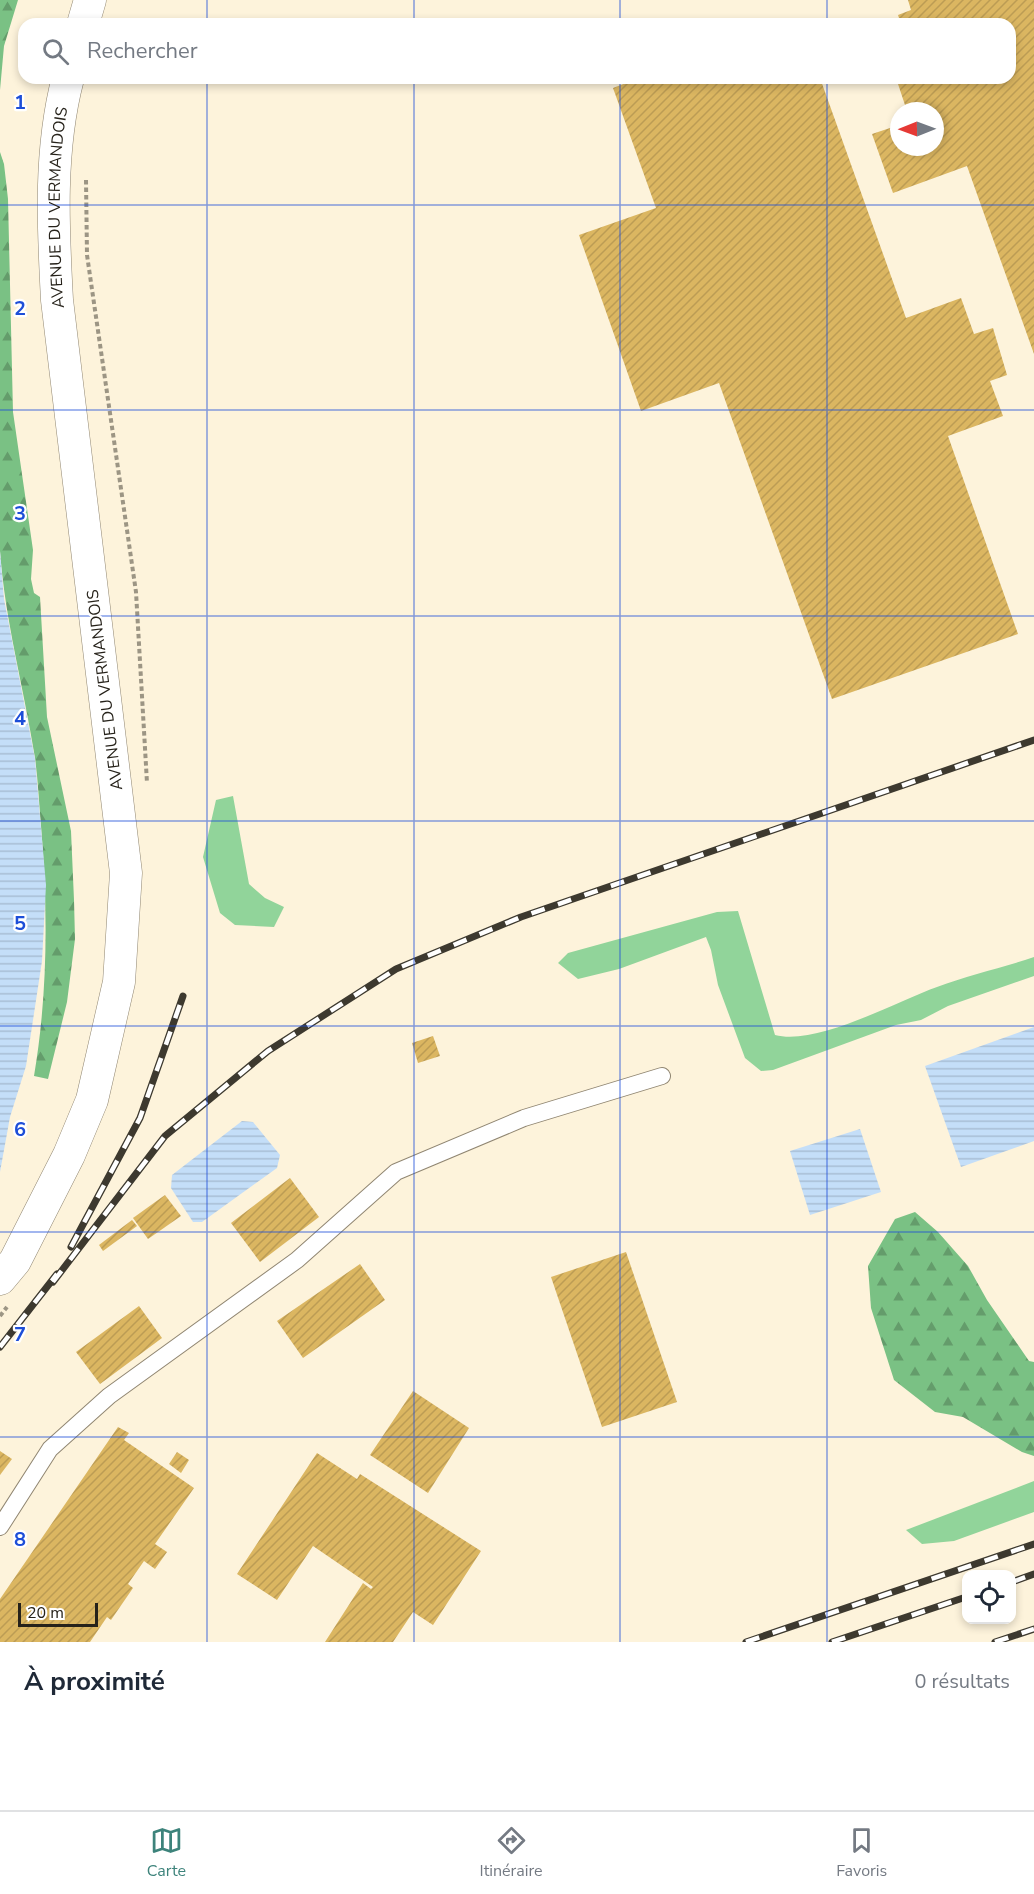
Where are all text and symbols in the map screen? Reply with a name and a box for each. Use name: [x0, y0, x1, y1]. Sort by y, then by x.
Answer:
search box: [18, 18, 1016, 84]
icon: search: [39, 35, 72, 68]
text: Rechercher: [87, 36, 198, 66]
text: 1: [14, 89, 26, 116]
north arrow: [890, 102, 944, 156]
street label: AVENUE DU VERMANDOIS: [44, 105, 73, 310]
text: 2: [14, 295, 26, 322]
text: 3: [14, 500, 26, 527]
street label: AVENUE DU VERMANDOIS: [82, 588, 128, 791]
text: 4: [14, 705, 26, 732]
text: 5: [14, 910, 26, 937]
text: 6: [14, 1116, 26, 1143]
text: 7: [14, 1321, 26, 1348]
text: 8: [14, 1526, 26, 1553]
map controls: [962, 1570, 1016, 1624]
button: locate: [962, 1570, 1016, 1624]
scale bar: [18, 1600, 98, 1628]
text: 20 m: [27, 1602, 64, 1624]
text: À proximité: [24, 1664, 165, 1699]
text: 0 résultats: [914, 1668, 1010, 1695]
tab: Carte: [147, 1824, 186, 1882]
tab: Itinéraire: [480, 1824, 543, 1882]
tab: Favoris: [836, 1824, 887, 1882]

